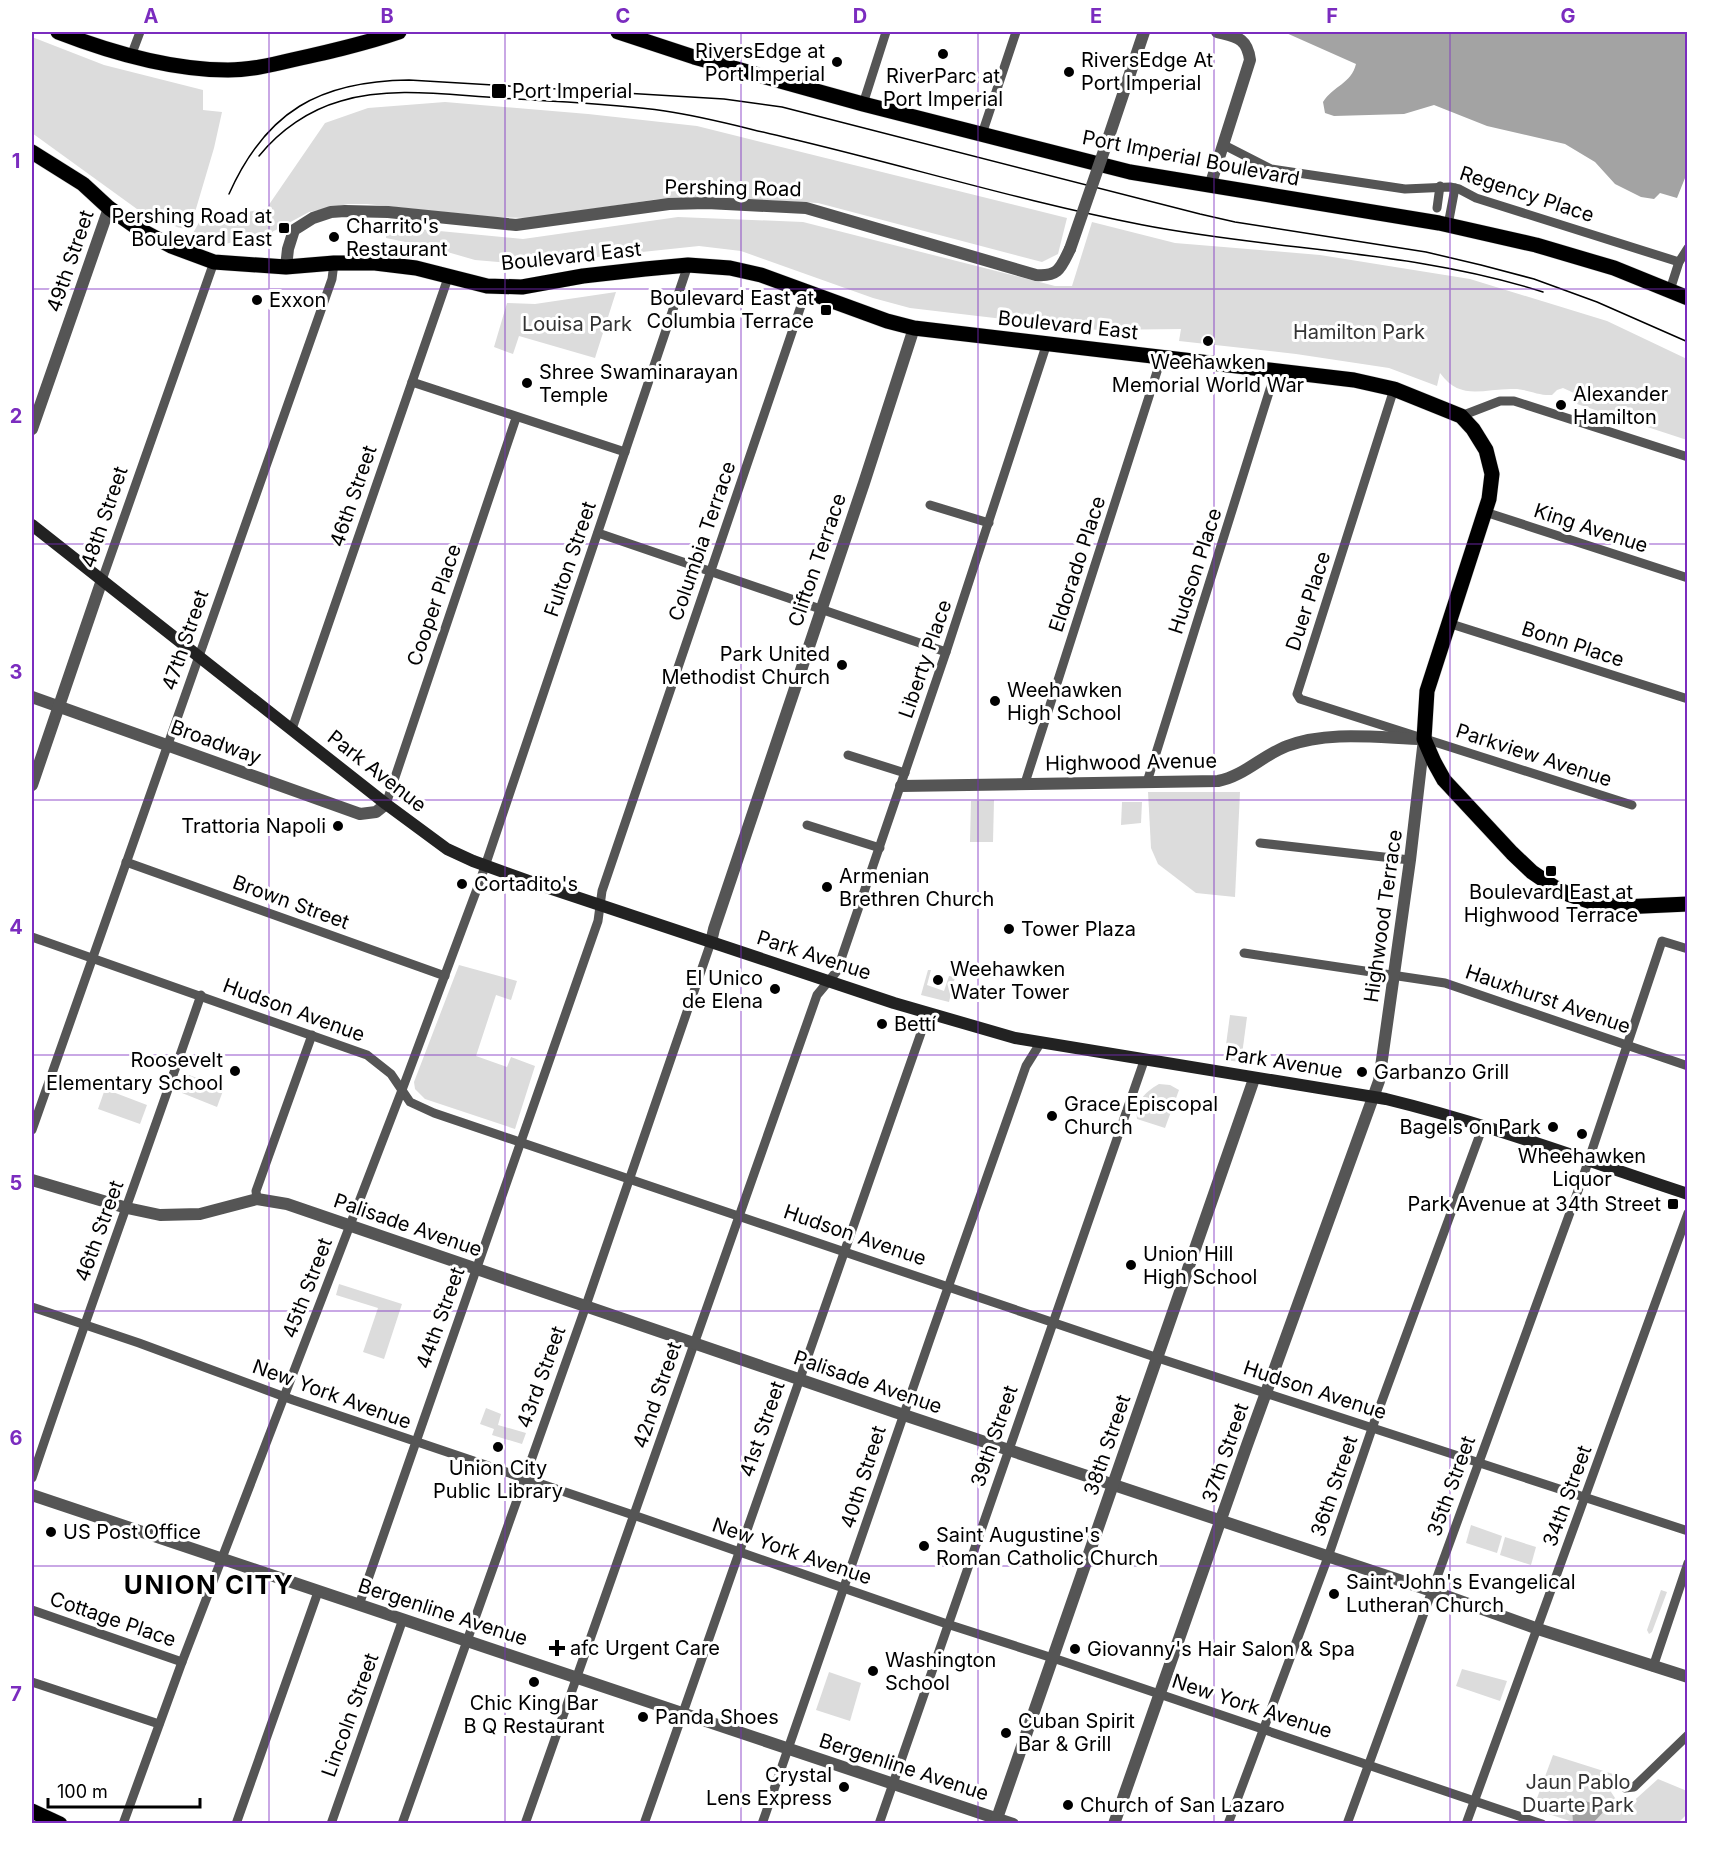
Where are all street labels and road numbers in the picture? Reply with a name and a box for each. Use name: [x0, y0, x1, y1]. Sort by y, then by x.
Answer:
street label: Port Imperial Boulevard: [1080, 125, 1302, 191]
street label: Regency Place: [1457, 161, 1597, 227]
street label: Pershing Road: [664, 175, 802, 201]
street label: 49th Street: [41, 207, 99, 315]
street label: Boulevard East: [500, 237, 643, 275]
street label: Boulevard East: [997, 306, 1140, 344]
street label: 46th Street: [324, 442, 382, 550]
street label: Columbia Terrace: [663, 458, 741, 624]
street label: 48th Street: [75, 463, 133, 571]
street label: Clifton Terrace: [783, 490, 851, 630]
street label: Eldorado Place: [1044, 493, 1110, 635]
street label: Fulton Street: [539, 498, 601, 620]
street label: King Avenue: [1531, 498, 1651, 558]
street label: Hudson Place: [1163, 505, 1227, 637]
street label: Cooper Place: [402, 541, 466, 669]
street label: Duer Place: [1281, 548, 1335, 654]
street label: 47th Street: [157, 586, 214, 693]
street label: Liberty Place: [894, 597, 956, 721]
street label: Bonn Place: [1519, 616, 1627, 672]
street label: Broadway: [167, 715, 265, 769]
street label: Parkview Avenue: [1453, 718, 1615, 792]
street label: Park Avenue: [323, 725, 431, 817]
street label: Highwood Avenue: [1045, 749, 1217, 775]
street label: Highwood Terrace: [1359, 828, 1407, 1004]
street label: Brown Street: [229, 870, 353, 934]
street label: Park Avenue: [754, 925, 874, 985]
street label: Hauxhurst Avenue: [1462, 959, 1634, 1039]
street label: Hudson Avenue: [220, 973, 368, 1047]
street label: Park Avenue: [1224, 1041, 1344, 1083]
street label: 46th Street: [70, 1177, 129, 1285]
street label: Palisade Avenue: [331, 1188, 485, 1262]
street label: Hudson Avenue: [781, 1199, 929, 1271]
street label: 45th Street: [277, 1234, 337, 1342]
street label: 44th Street: [411, 1264, 470, 1372]
street label: 43rd Street: [511, 1322, 571, 1431]
street label: 42nd Street: [628, 1338, 687, 1452]
street label: Palisade Avenue: [791, 1345, 945, 1419]
street label: New York Avenue: [249, 1354, 415, 1434]
street label: Hudson Avenue: [1240, 1356, 1390, 1424]
street label: 41st Street: [734, 1377, 790, 1480]
street label: 39th Street: [965, 1382, 1023, 1490]
street label: 38th Street: [1079, 1391, 1136, 1499]
street label: 37th Street: [1197, 1399, 1253, 1506]
street label: 40th Street: [835, 1422, 891, 1531]
street label: 36th Street: [1306, 1432, 1363, 1540]
street label: 35th Street: [1422, 1432, 1480, 1539]
street label: 34th Street: [1538, 1442, 1597, 1550]
street label: New York Avenue: [709, 1512, 875, 1590]
street label: Bergenline Avenue: [355, 1573, 531, 1651]
street label: Cottage Place: [47, 1586, 179, 1652]
street label: Lincoln Street: [316, 1649, 384, 1780]
street label: New York Avenue: [1169, 1669, 1335, 1743]
street label: Bergenline Avenue: [816, 1728, 992, 1806]

